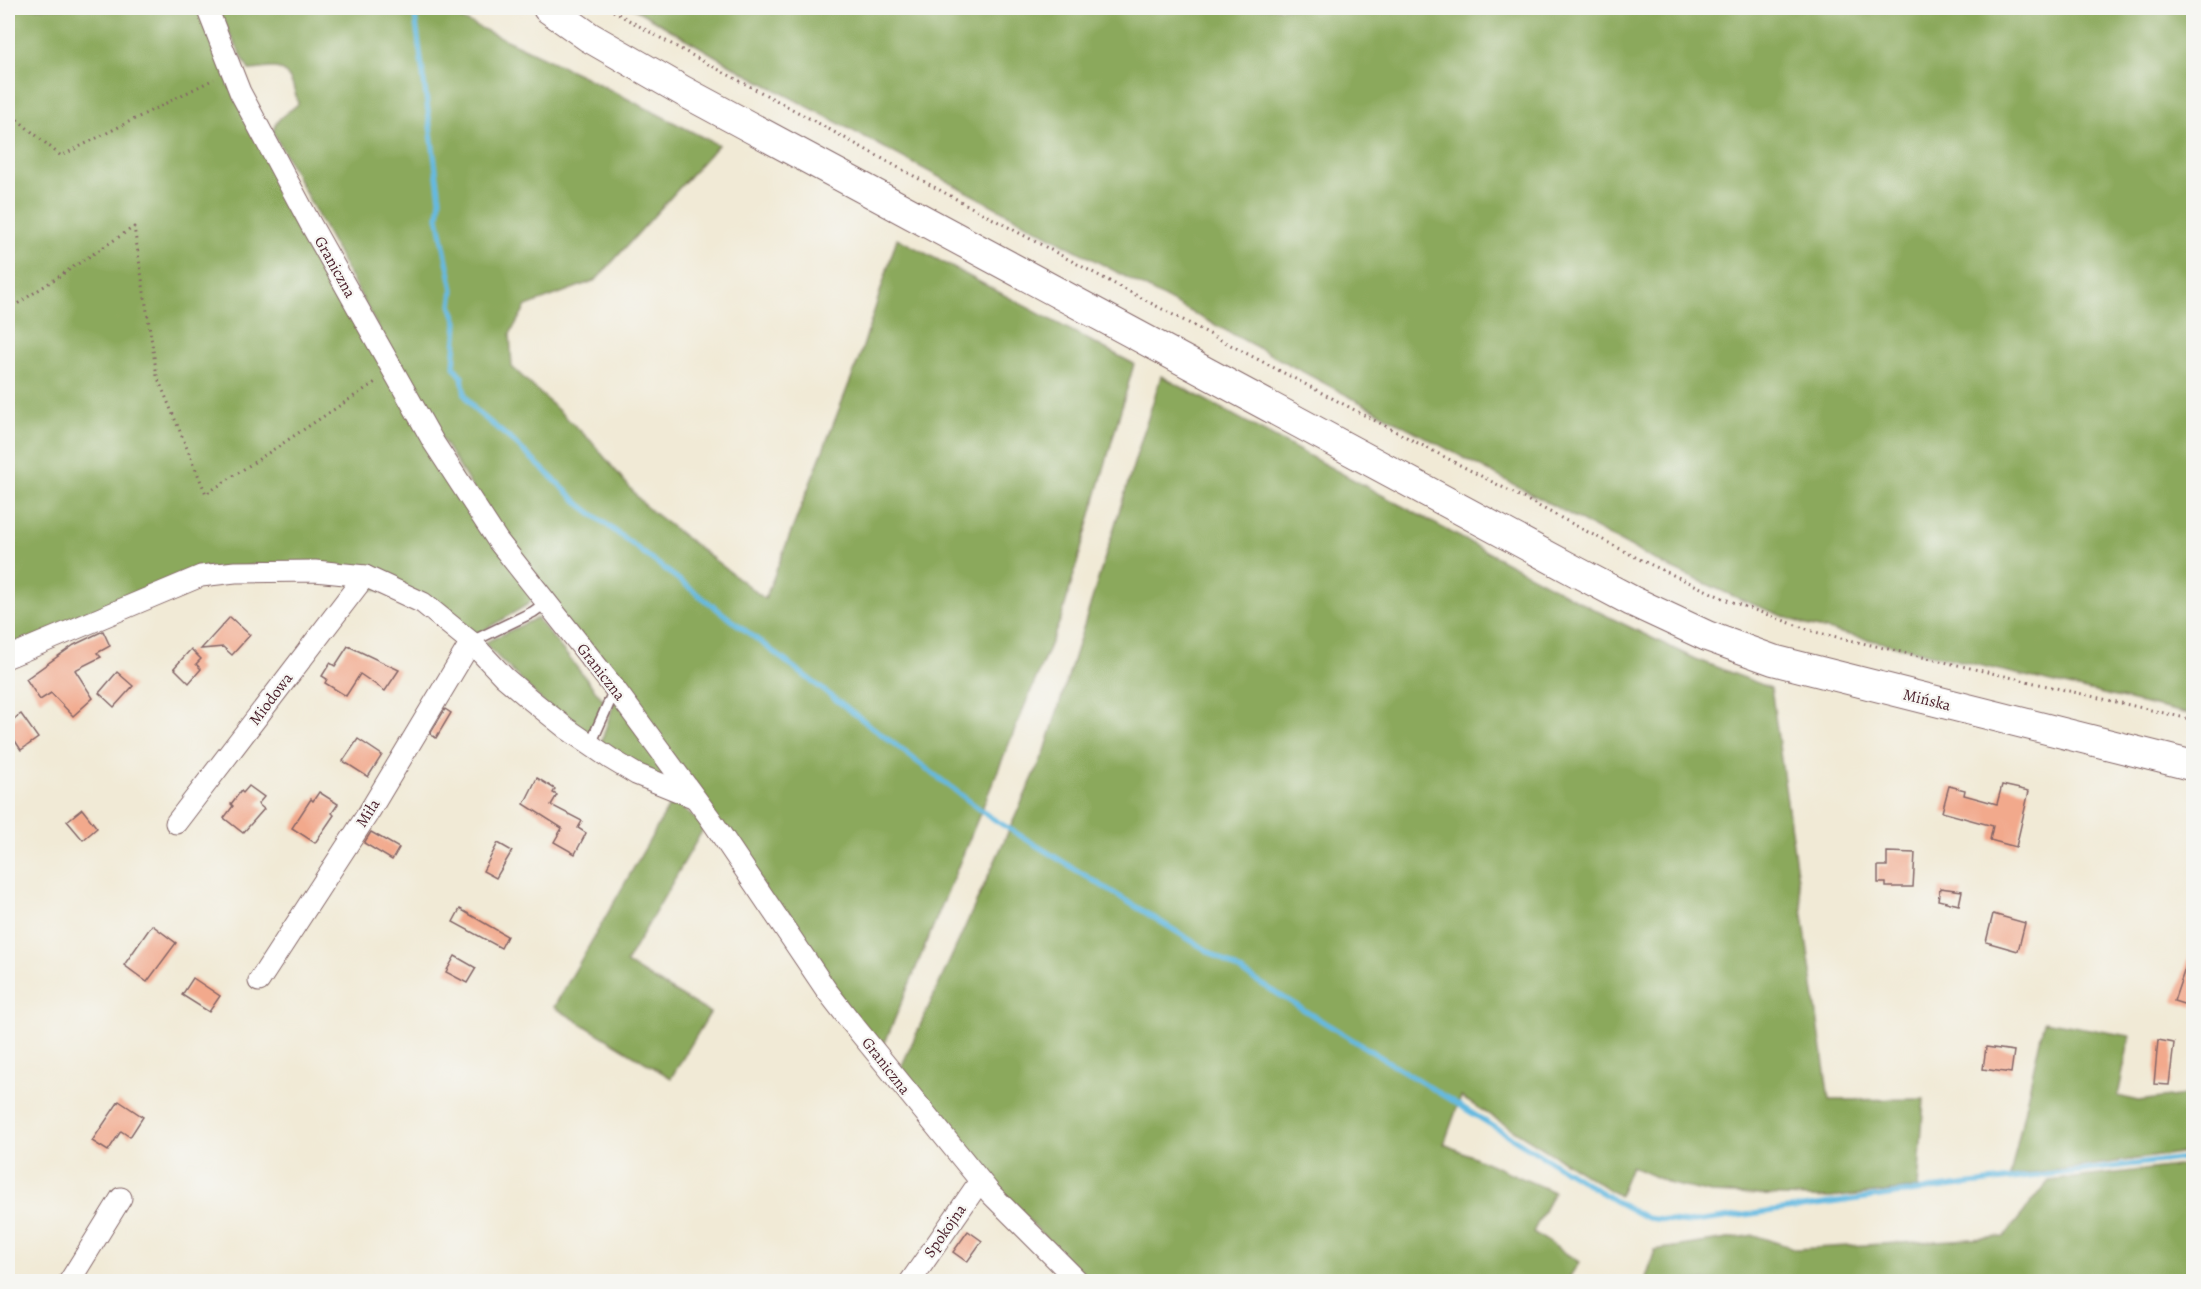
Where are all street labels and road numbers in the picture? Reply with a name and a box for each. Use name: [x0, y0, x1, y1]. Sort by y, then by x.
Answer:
street label: Graniczna: [309, 232, 361, 302]
street label: Graniczna: [572, 639, 631, 706]
street label: Miodowa: [244, 668, 298, 730]
street label: Mińska: [1901, 683, 1954, 717]
street label: Miła: [351, 794, 385, 831]
street label: Graniczna: [857, 1033, 916, 1100]
street label: Spokojna: [919, 1199, 972, 1262]

